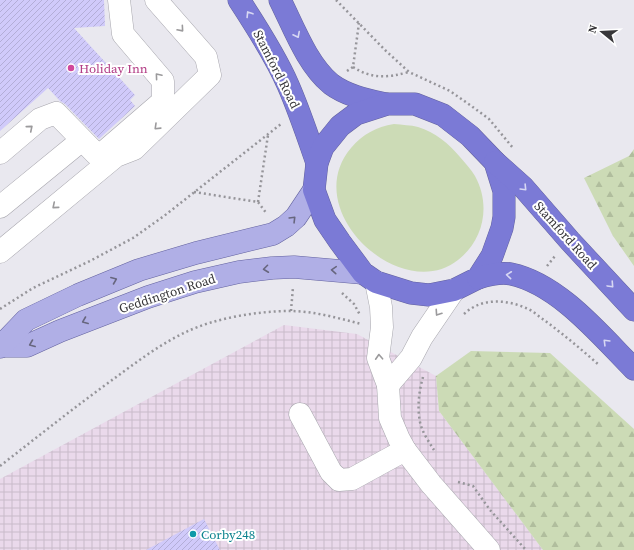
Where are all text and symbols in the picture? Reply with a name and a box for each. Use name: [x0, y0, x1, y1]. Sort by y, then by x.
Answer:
one-way arrow: [246, 11, 253, 18]
north arrow: [582, 12, 622, 52]
text: N: [585, 23, 601, 35]
one-way arrow: [177, 25, 184, 32]
street label: Stamford Road: [250, 27, 304, 112]
one-way arrow: [292, 31, 300, 38]
place label: Holiday Inn: [79, 60, 148, 77]
marker: Holiday Inn: [66, 63, 76, 73]
one-way arrow: [156, 73, 163, 80]
one-way arrow: [154, 122, 162, 130]
one-way arrow: [25, 125, 33, 132]
one-way arrow: [519, 183, 527, 191]
street label: Stamford Road: [531, 198, 601, 273]
one-way arrow: [52, 201, 60, 208]
one-way arrow: [288, 216, 296, 224]
one-way arrow: [263, 264, 269, 273]
one-way arrow: [331, 265, 337, 274]
street label: Geddington Road: [117, 270, 218, 317]
one-way arrow: [505, 271, 512, 280]
one-way arrow: [110, 277, 117, 285]
one-way arrow: [606, 280, 613, 288]
one-way arrow: [436, 309, 443, 316]
one-way arrow: [82, 317, 89, 325]
one-way arrow: [29, 339, 36, 347]
one-way arrow: [604, 339, 611, 346]
one-way arrow: [375, 353, 384, 360]
place label: Corby248: [201, 526, 255, 543]
marker: Corby248: [188, 529, 198, 539]

